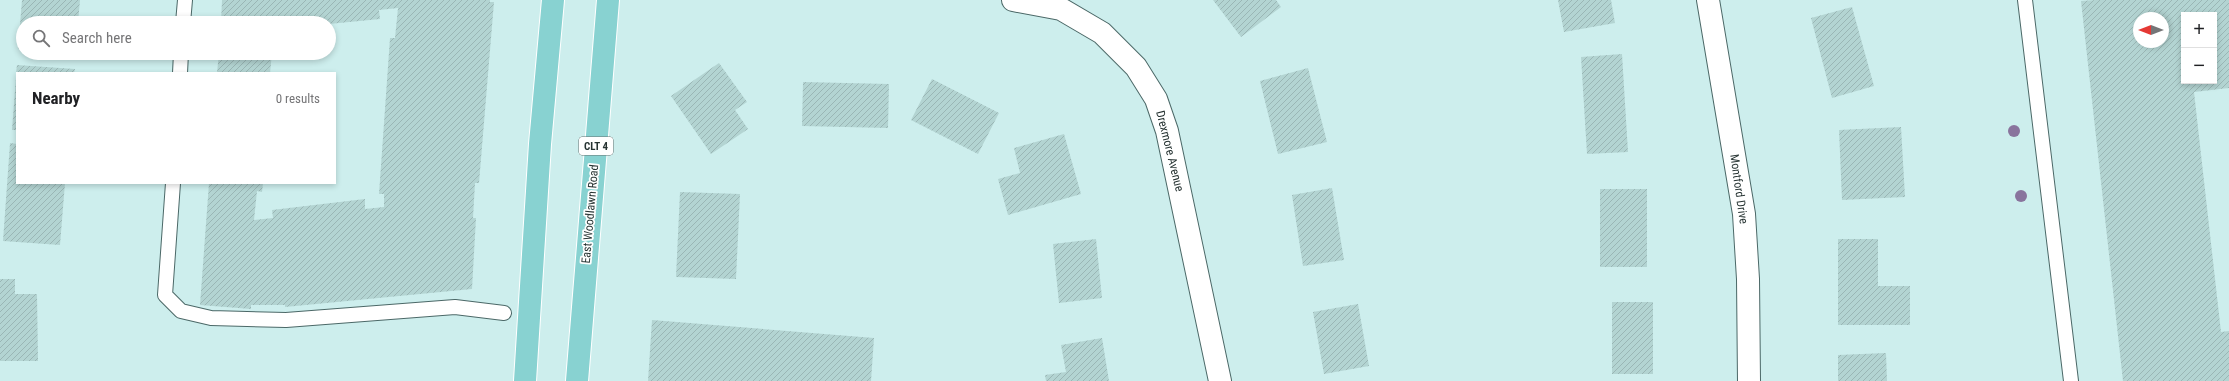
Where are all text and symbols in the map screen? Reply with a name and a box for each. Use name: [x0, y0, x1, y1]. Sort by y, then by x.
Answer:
north arrow: [2133, 12, 2169, 48]
map controls: [2181, 12, 2217, 84]
button: +: [2181, 12, 2217, 48]
search box: [16, 16, 336, 60]
icon: search: [30, 27, 52, 49]
text: Search here: [62, 29, 132, 47]
button: −: [2181, 48, 2217, 84]
text: Nearby: [32, 88, 80, 108]
text: 0 results: [276, 91, 320, 106]
street label: Drexmore Avenue: [1153, 109, 1187, 193]
road number: CLT 4: [579, 137, 613, 155]
street label: Montford Drive: [1727, 153, 1751, 225]
street label: East Woodlawn Road: [579, 164, 601, 264]

